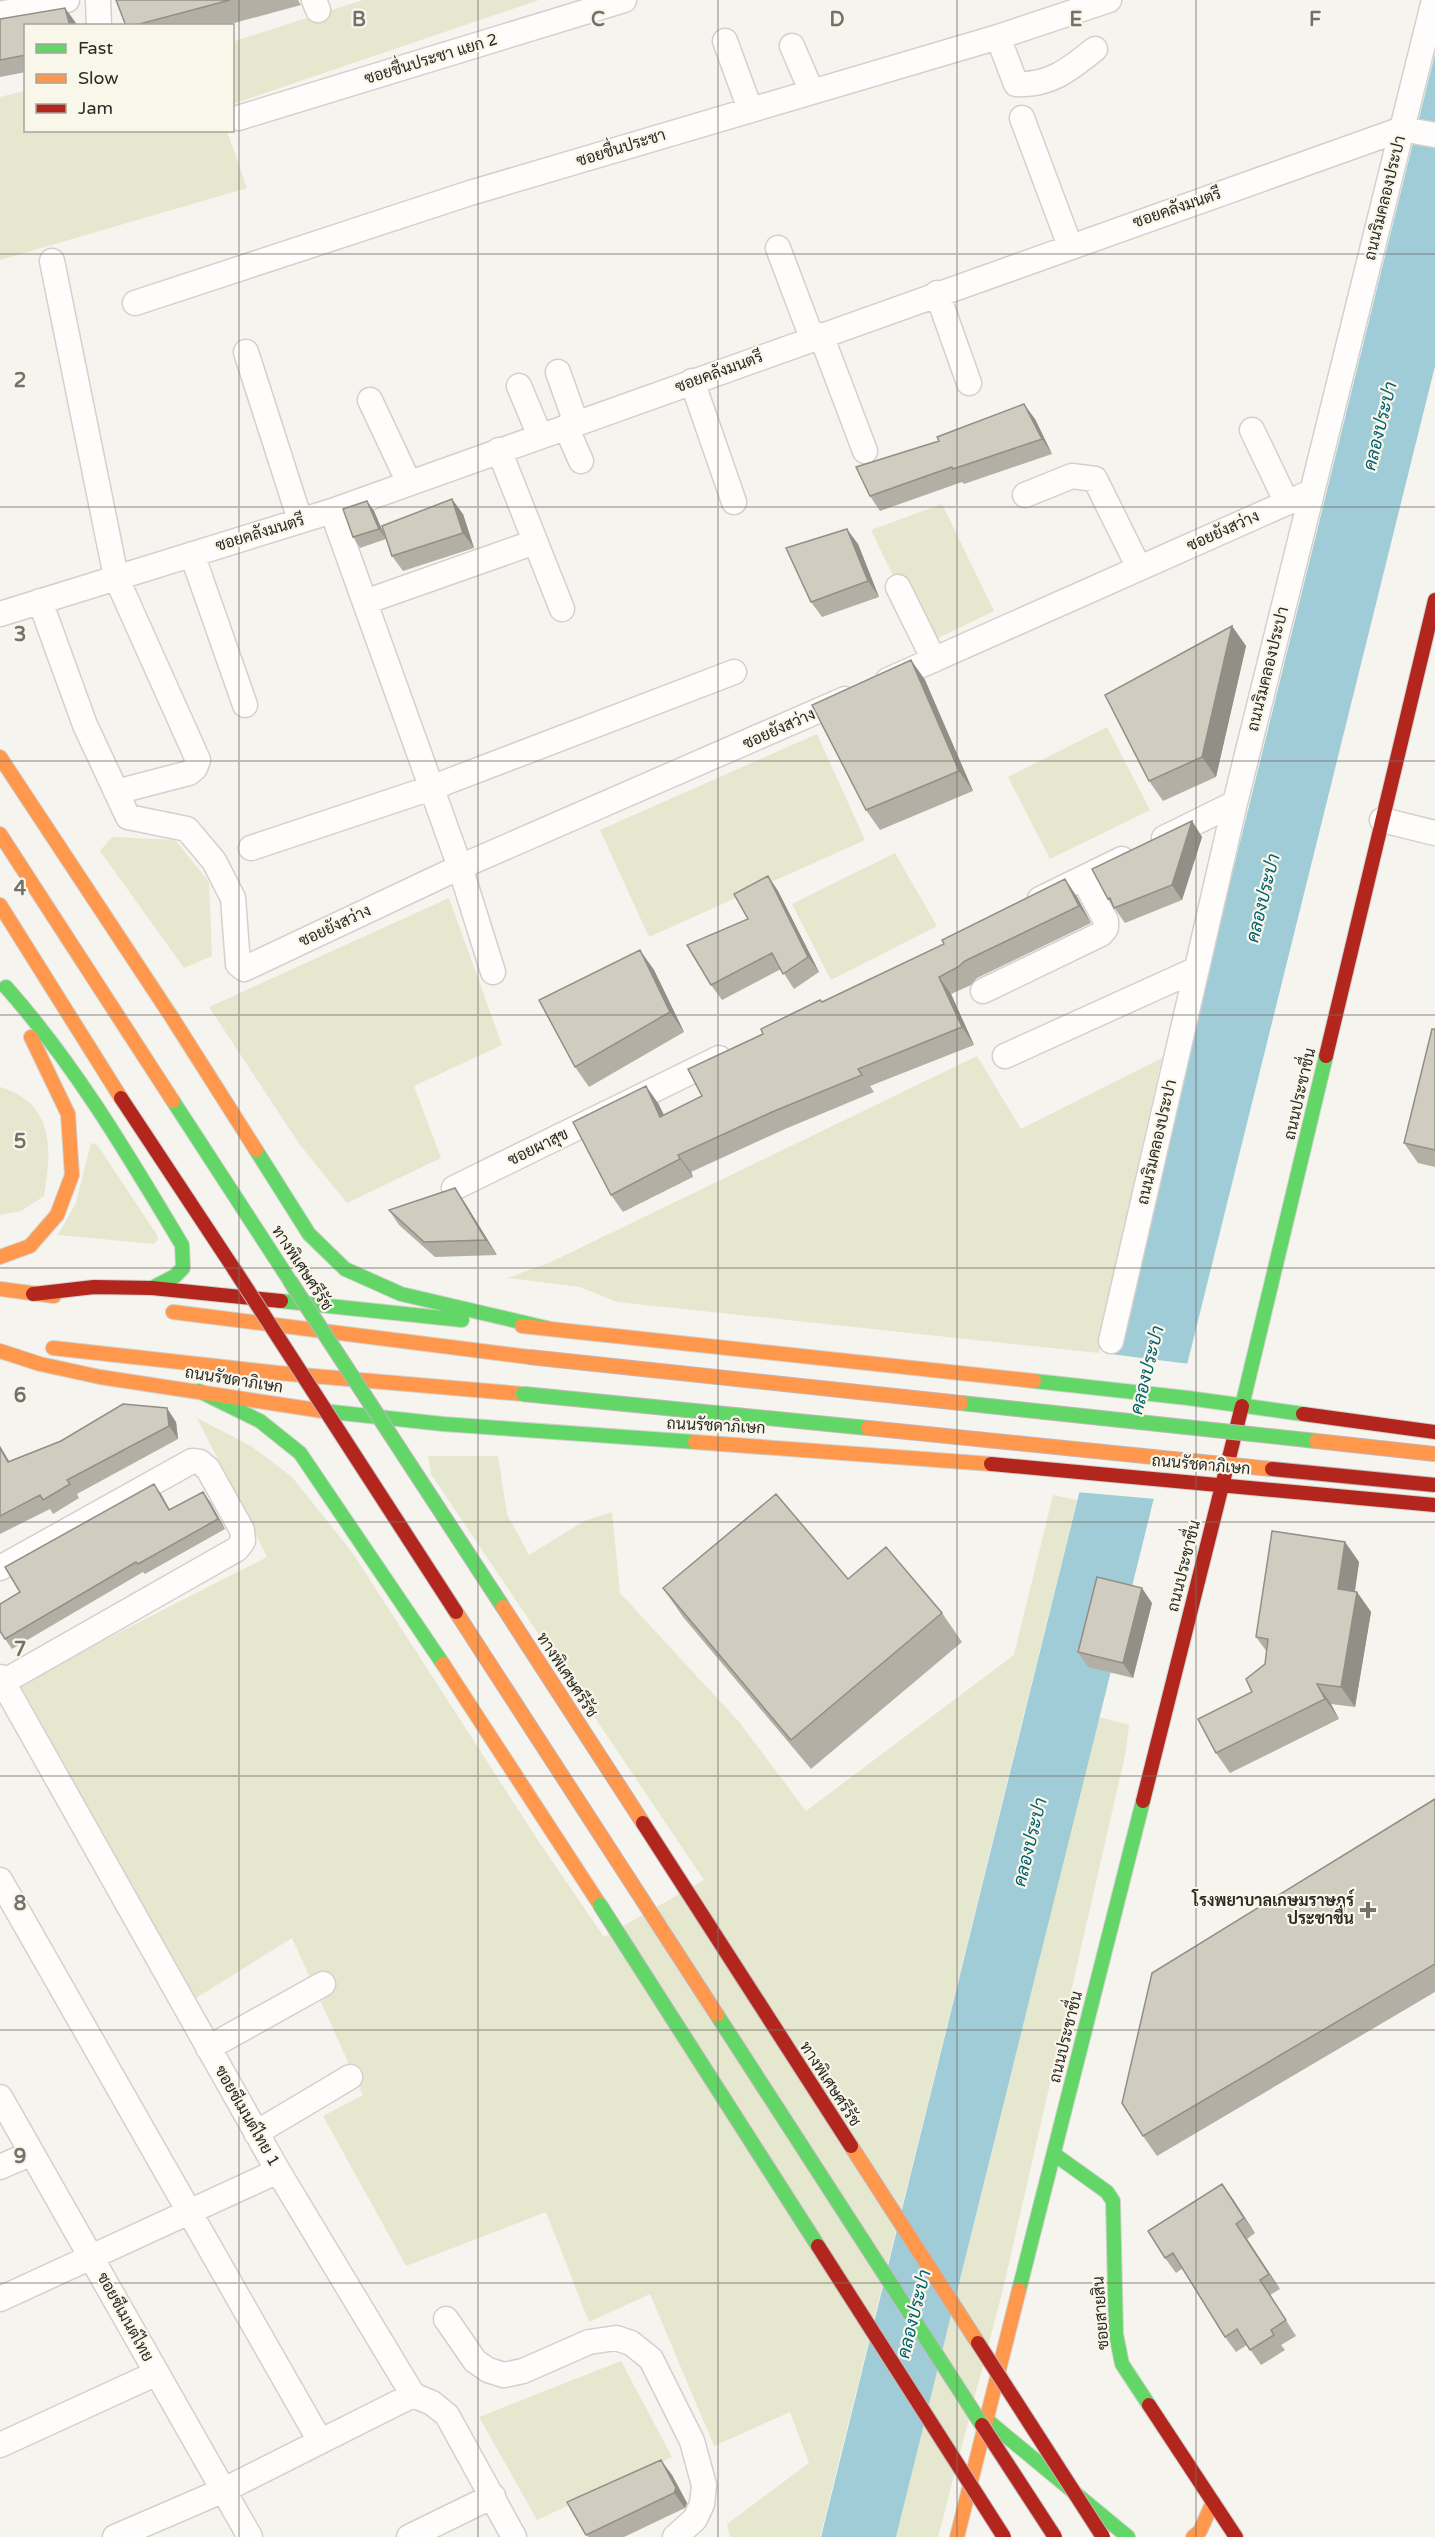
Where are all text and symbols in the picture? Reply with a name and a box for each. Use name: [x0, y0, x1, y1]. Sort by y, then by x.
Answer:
text: B: [352, 8, 366, 32]
text: C: [591, 8, 605, 32]
text: D: [829, 8, 845, 32]
text: E: [1070, 8, 1083, 32]
text: F: [1309, 8, 1321, 32]
legend: [24, 24, 234, 132]
street label: ซอยชื่นประชา แยก 2: [360, 24, 500, 89]
text: Fast: [78, 37, 113, 59]
text: Slow: [78, 67, 119, 89]
text: Jam: [78, 97, 113, 119]
street label: ซอยชื่นประชา: [572, 120, 668, 171]
street label: ถนนริมคลองประปา: [1360, 134, 1410, 262]
street label: ซอยคลังมนตรี: [1130, 182, 1224, 232]
street label: ซอยคลังมนตรี: [672, 345, 766, 397]
text: 2: [14, 369, 26, 393]
water label: คลองประปา: [1358, 379, 1402, 473]
street label: ซอยยังสว่าง: [1183, 505, 1262, 556]
street label: ซอยคลังมนตรี: [212, 508, 307, 556]
street label: ถนนริมคลองประปา: [1243, 605, 1293, 733]
text: 3: [14, 623, 26, 647]
street label: ซอยยังสว่าง: [739, 703, 818, 754]
water label: คลองประปา: [1241, 851, 1285, 945]
text: 4: [14, 877, 27, 901]
street label: ซอยยังสว่าง: [295, 900, 374, 951]
street label: ถนนประชาชื่น: [1275, 1045, 1320, 1142]
street label: ถนนริมคลองประปา: [1133, 1077, 1181, 1207]
street label: ซอยผาสุข: [504, 1124, 572, 1171]
text: 5: [14, 1130, 26, 1154]
street label: ทางพิเศษศรีรัช: [267, 1221, 339, 1314]
water label: คลองประปา: [1125, 1323, 1169, 1417]
street label: ถนนรัชดาภิเษก: [183, 1361, 285, 1398]
text: 6: [14, 1384, 26, 1408]
street label: ถนนรัชดาภิเษก: [666, 1412, 766, 1439]
street label: ถนนรัชดาภิเษก: [1151, 1450, 1251, 1479]
street label: ถนนประชาชื่น: [1158, 1517, 1205, 1614]
street label: ทางพิเศษศรีรัช: [532, 1628, 604, 1721]
text: 7: [14, 1638, 26, 1662]
water label: คลองประปา: [1008, 1795, 1052, 1889]
place label: โรงพยาบาลเกษมราษฎร์ ประชาชื่น: [1191, 1889, 1355, 1929]
text: 8: [14, 1892, 26, 1916]
marker: โรงพยาบาลเกษมราษฎร์ ประชาชื่น: [1359, 1901, 1377, 1919]
street label: ถนนประชาชื่น: [1040, 1988, 1087, 2085]
street label: ทางพิเศษศรีรัช: [795, 2037, 867, 2130]
street label: ซอยซีเมนต์ไทย 1: [210, 2061, 287, 2170]
text: 9: [14, 2145, 26, 2169]
street label: ซอยซีเมนต์ไทย: [92, 2267, 160, 2365]
water label: คลองประปา: [892, 2267, 936, 2361]
street label: ซอยสายสิน: [1088, 2275, 1114, 2351]

